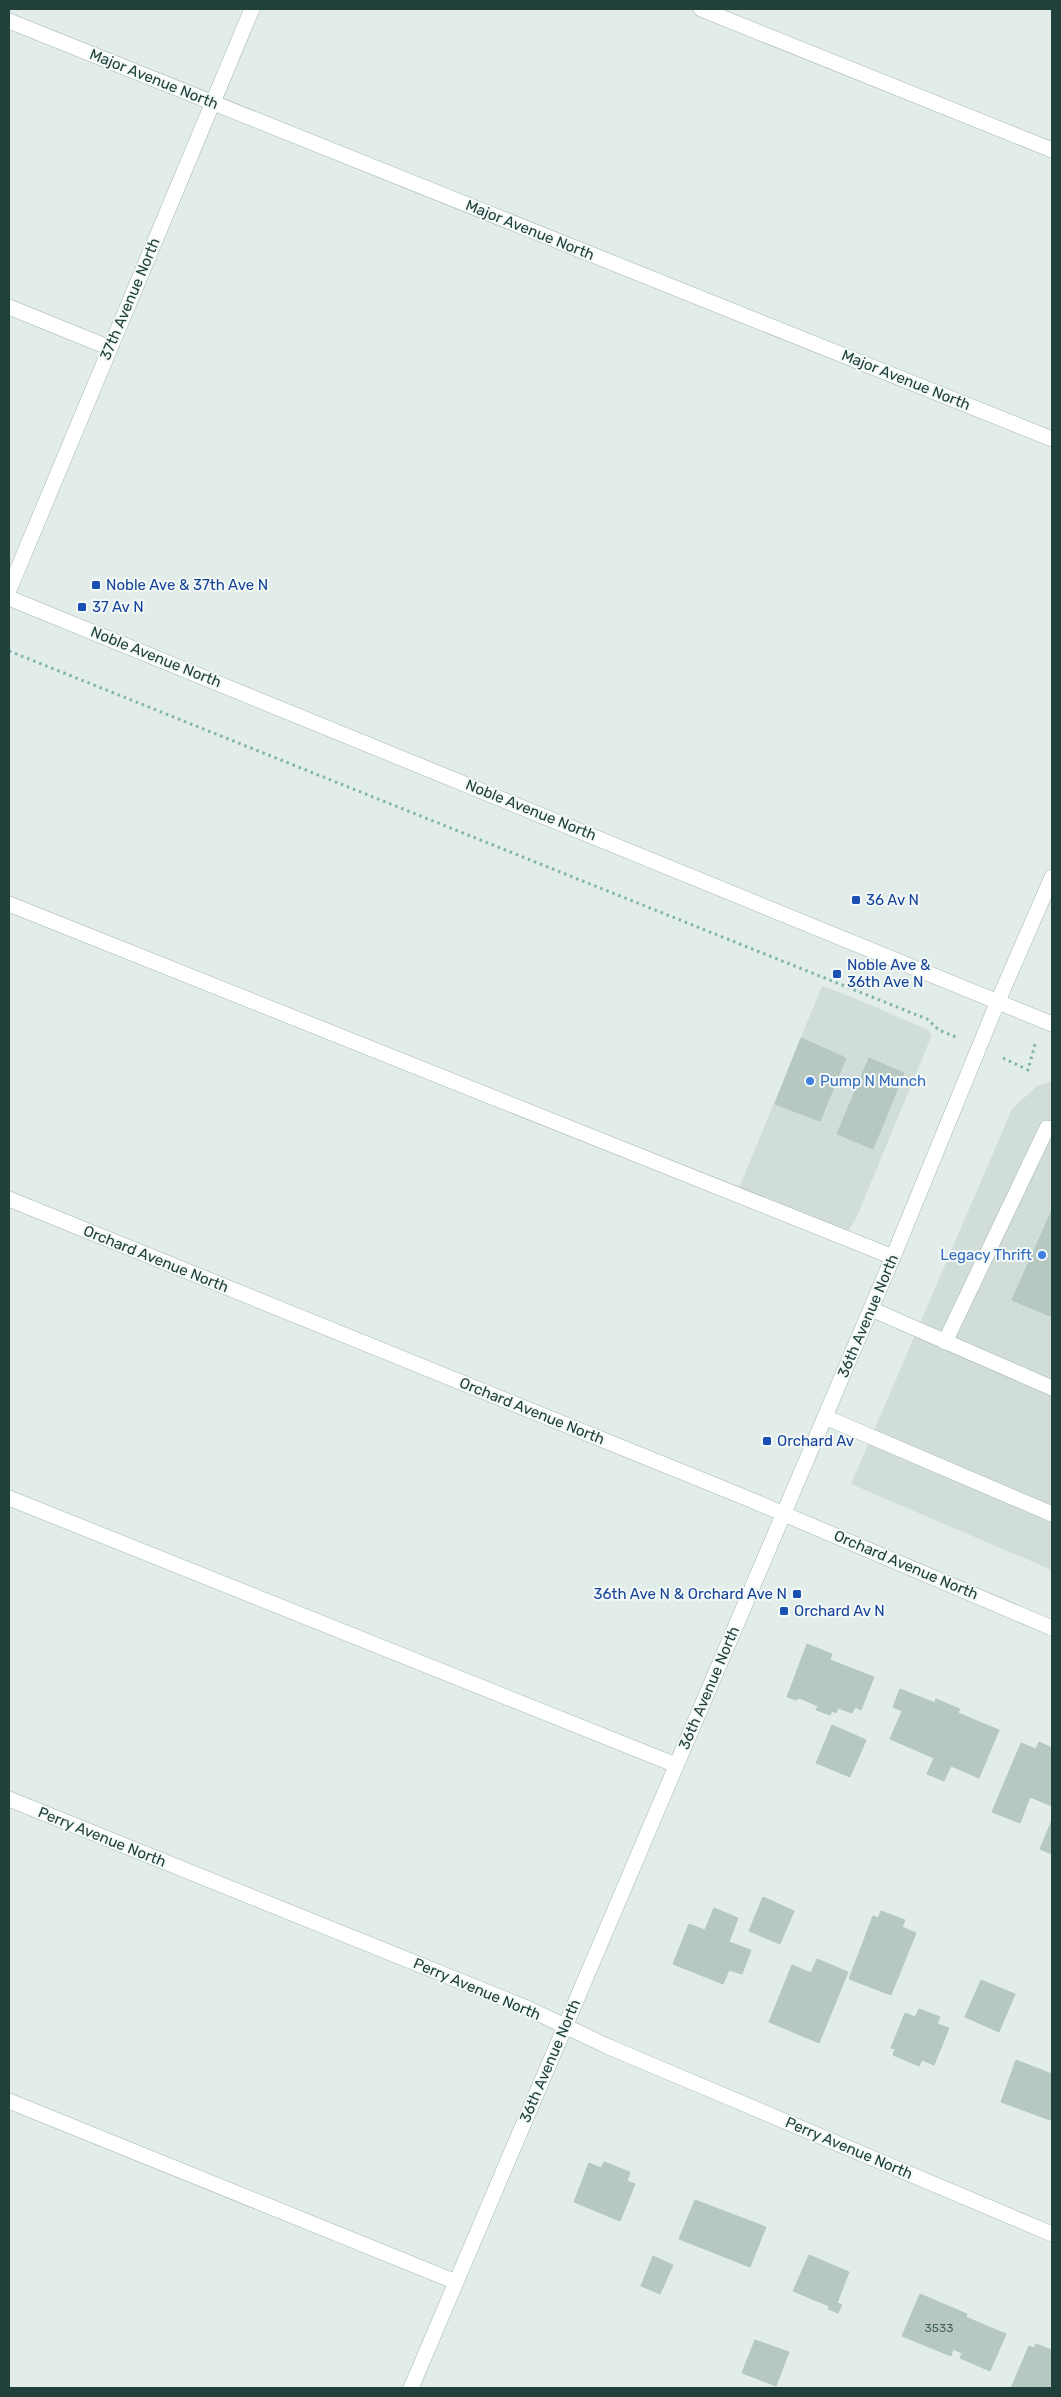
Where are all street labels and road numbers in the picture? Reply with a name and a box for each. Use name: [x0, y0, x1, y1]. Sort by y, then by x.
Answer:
street label: Major Avenue North: [87, 45, 221, 113]
street label: Major Avenue North: [463, 196, 597, 264]
street label: 37th Avenue North: [96, 235, 164, 363]
street label: Major Avenue North: [839, 346, 973, 414]
street label: Noble Avenue North: [88, 623, 224, 691]
street label: Noble Avenue North: [463, 776, 599, 844]
street label: Orchard Avenue North: [81, 1222, 231, 1296]
street label: 36th Avenue North: [834, 1252, 902, 1380]
street label: Orchard Avenue North: [457, 1374, 607, 1448]
street label: Orchard Avenue North: [831, 1526, 981, 1604]
street label: 36th Avenue North: [675, 1624, 743, 1752]
street label: Perry Avenue North: [35, 1803, 169, 1871]
street label: Perry Avenue North: [411, 1954, 543, 2024]
street label: 36th Avenue North: [516, 1997, 584, 2125]
street label: Perry Avenue North: [783, 2113, 915, 2183]

